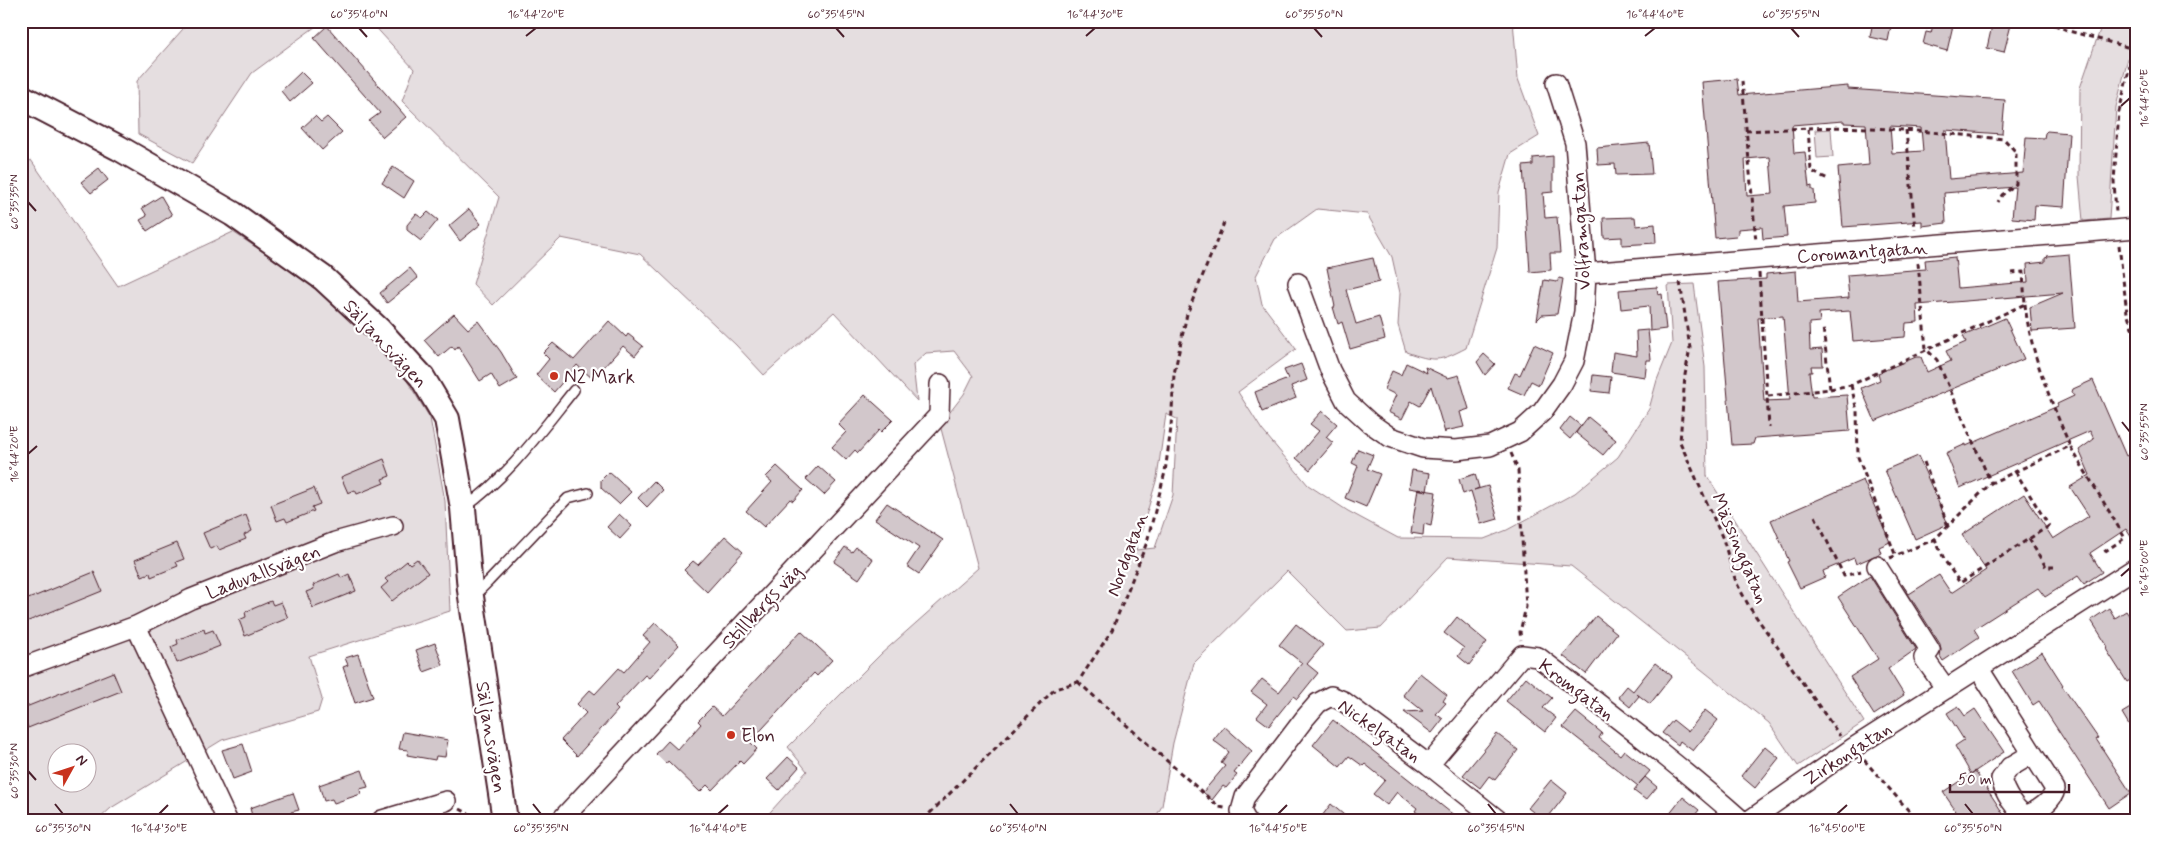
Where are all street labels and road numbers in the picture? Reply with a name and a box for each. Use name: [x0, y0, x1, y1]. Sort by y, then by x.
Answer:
street label: Volframgatan: [1566, 171, 1599, 291]
street label: Coromantgatan: [1796, 235, 1928, 271]
street label: Säljansvägen: [337, 294, 432, 394]
street label: Mässinggatan: [1702, 490, 1774, 609]
street label: Nordgatan: [1101, 509, 1155, 600]
street label: Laduvallsvägen: [203, 539, 325, 607]
street label: Stillbergs väg: [717, 559, 810, 657]
street label: Kromgatan: [1531, 653, 1619, 729]
street label: Säljansvägen: [468, 680, 512, 795]
street label: Nickelgatan: [1331, 693, 1426, 771]
street label: Zirkongatan: [1799, 716, 1898, 795]

